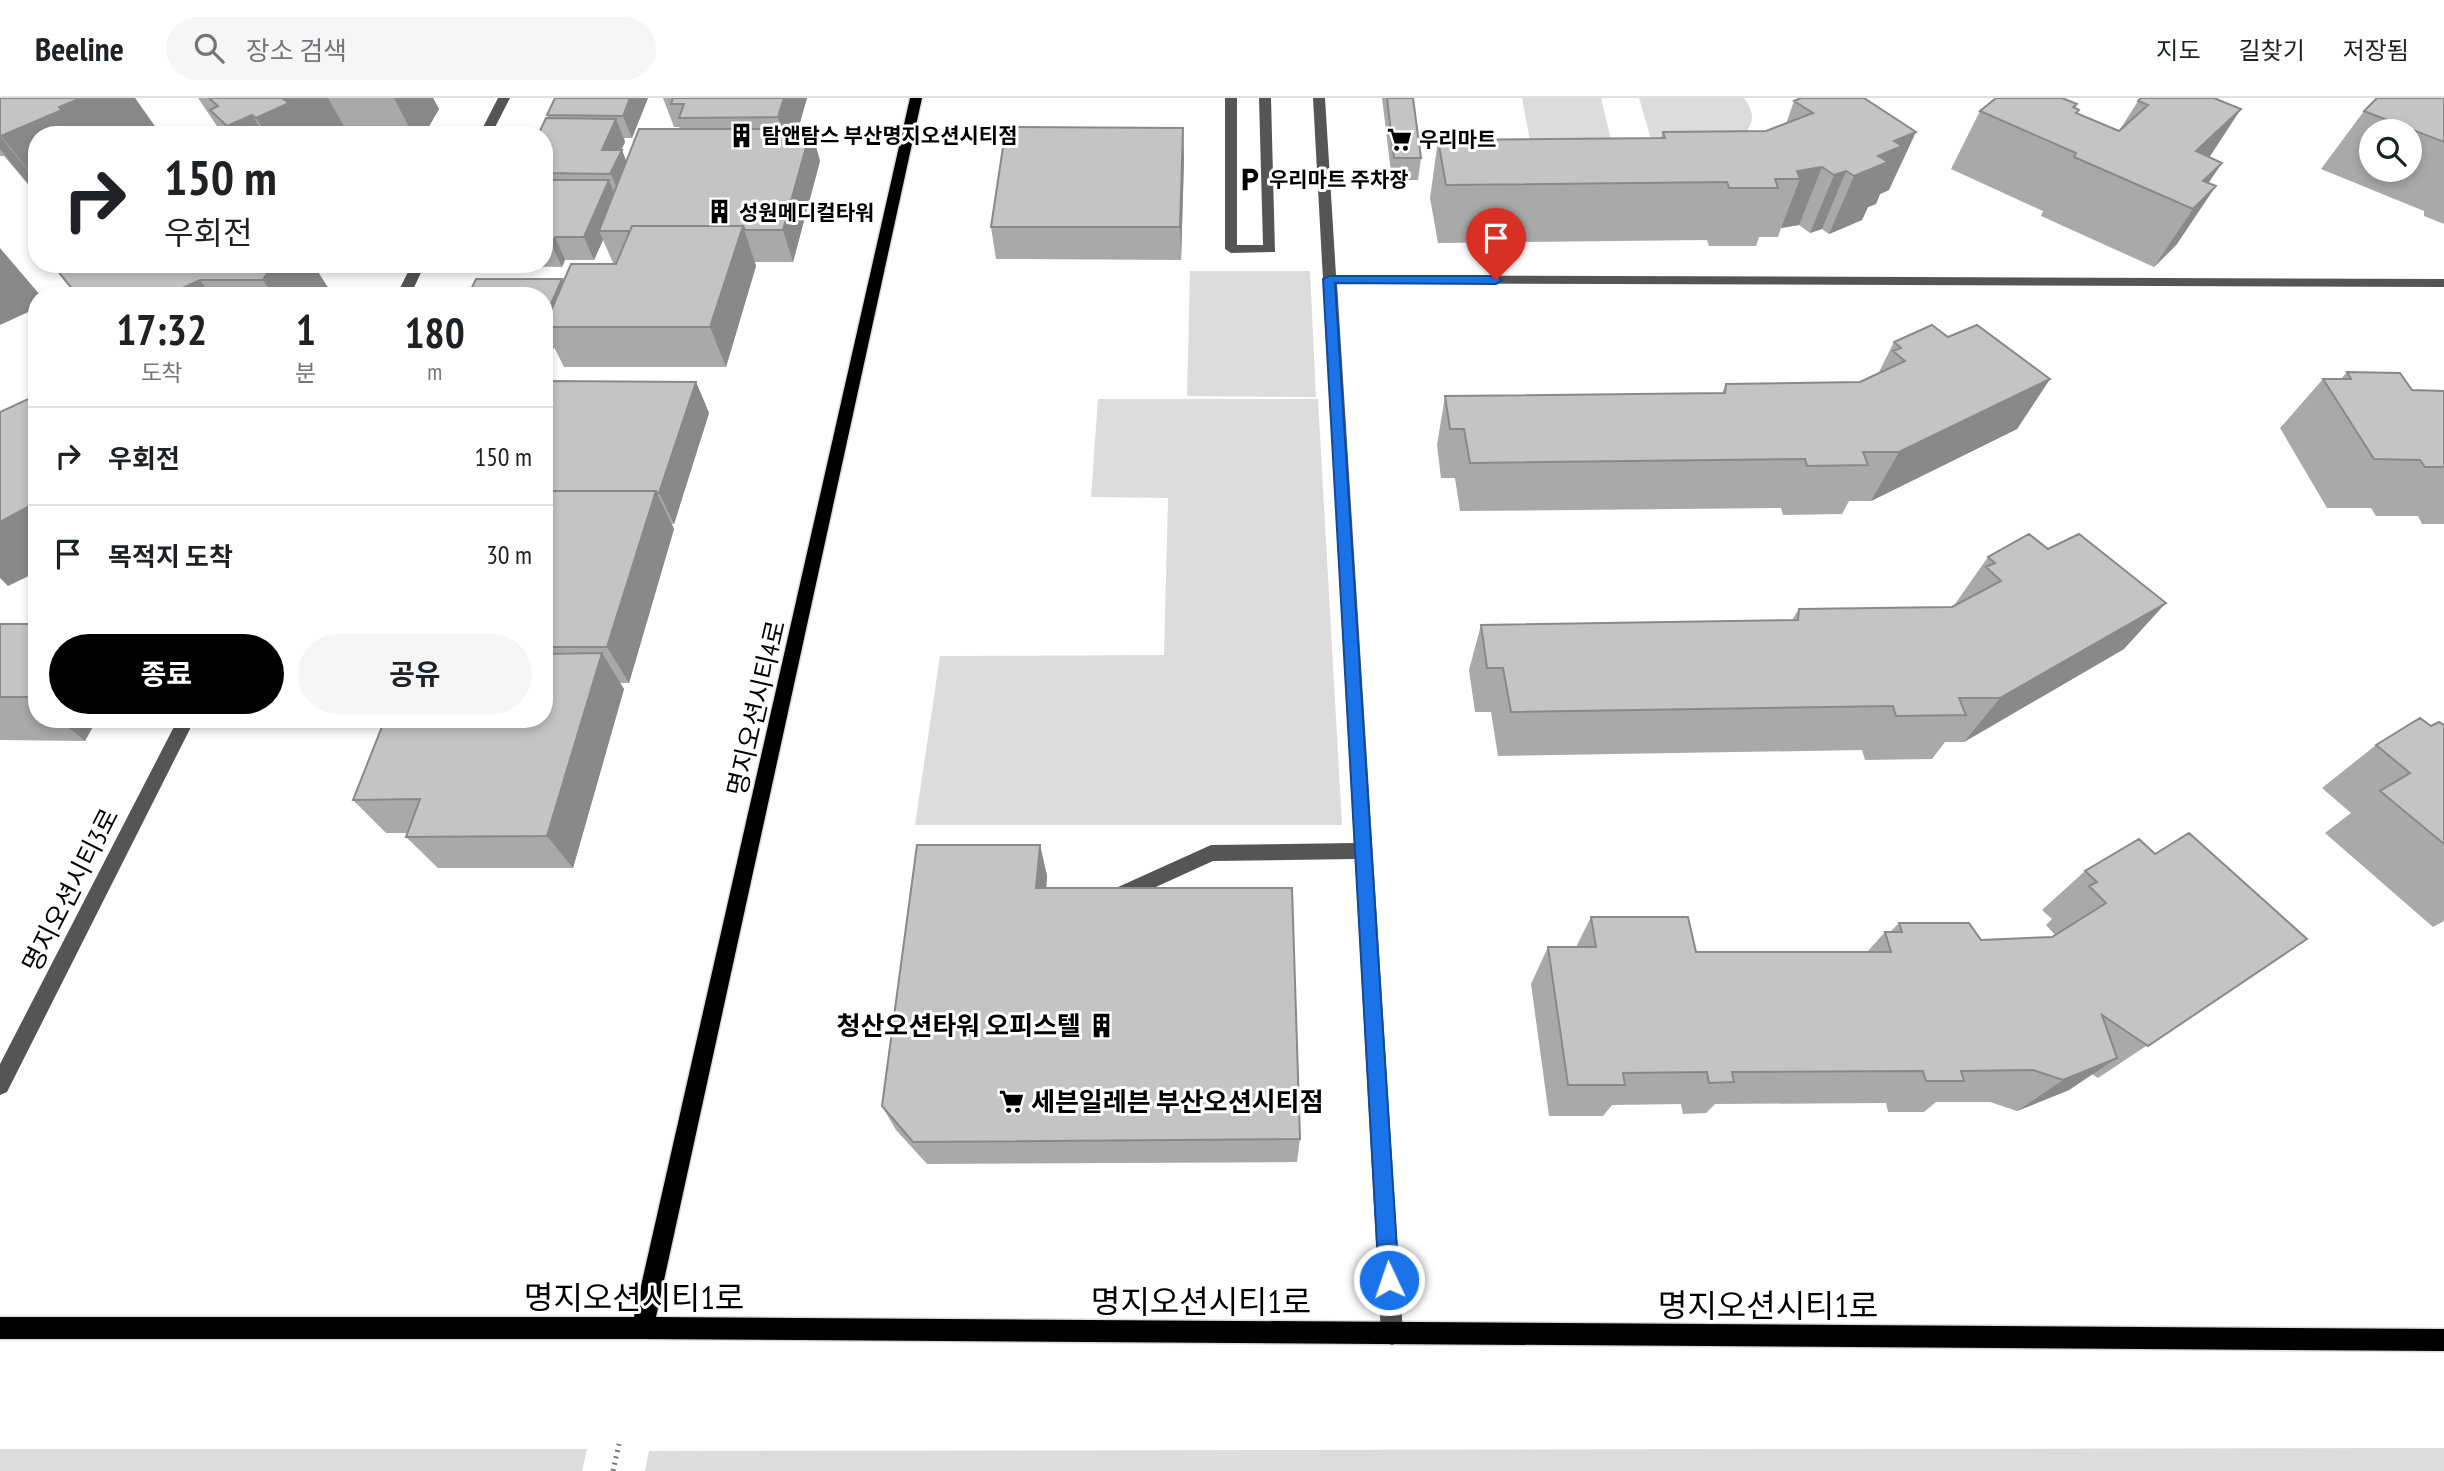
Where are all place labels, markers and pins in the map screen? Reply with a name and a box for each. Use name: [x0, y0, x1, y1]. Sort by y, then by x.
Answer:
building icon: 탐앤탐스 부산명지오션시티점: [728, 121, 756, 149]
place label: 탐앤탐스 부산명지오션시티점: [762, 122, 1017, 149]
supermarket icon: 우리마트: [1385, 125, 1413, 153]
place label: 우리마트: [1419, 126, 1496, 153]
parking icon: 우리마트 주차장: [1235, 165, 1263, 193]
place label: 우리마트 주차장: [1269, 166, 1409, 193]
building icon: 성원메디컬타워: [705, 198, 733, 226]
place label: 성원메디컬타워: [739, 199, 874, 226]
pin: [1466, 208, 1526, 280]
place label: 청산오션타워 오피스텔: [836, 1009, 1081, 1042]
building icon: 청산오션타워 오피스텔: [1087, 1011, 1115, 1039]
place label: 세븐일레븐 부산오션시티점: [1031, 1085, 1323, 1118]
supermarket icon: 세븐일레븐 부산오션시티점: [997, 1087, 1025, 1115]

